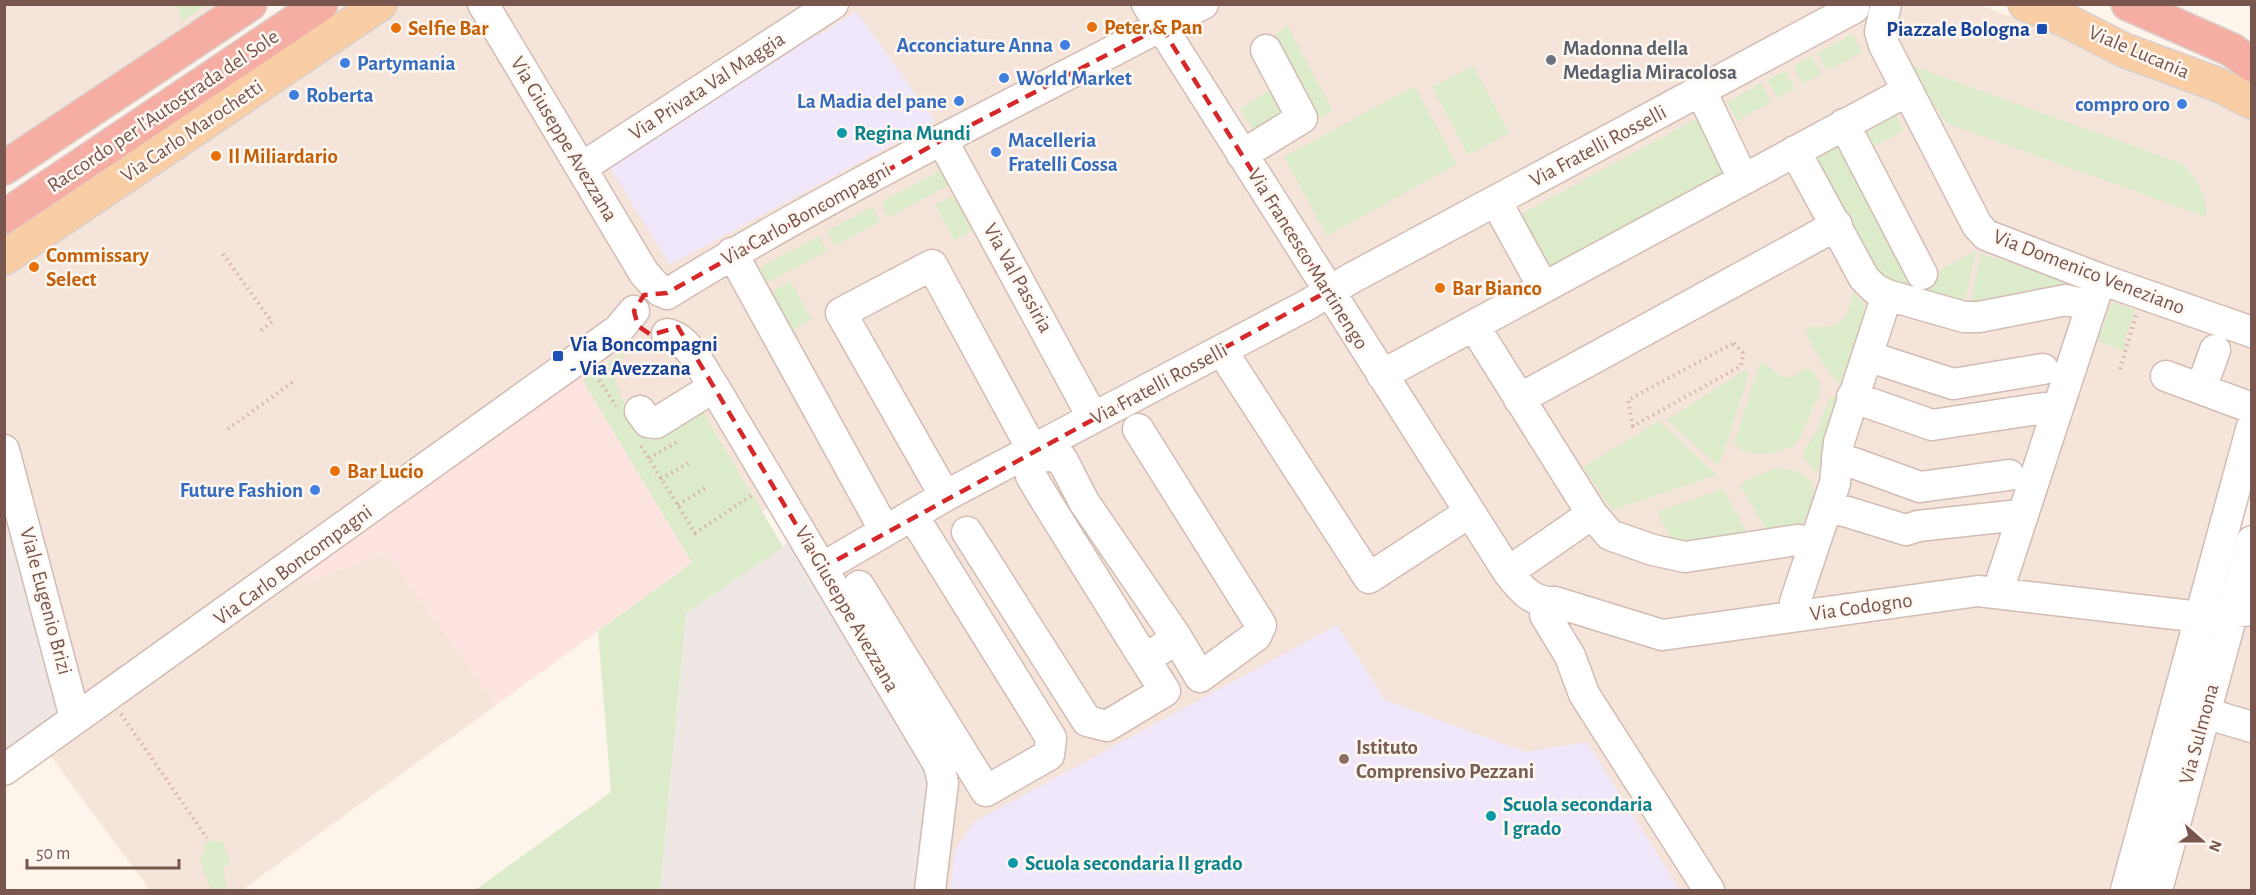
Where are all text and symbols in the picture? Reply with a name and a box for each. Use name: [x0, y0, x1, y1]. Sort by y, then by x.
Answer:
place label: Peter & Pan: [1104, 17, 1203, 38]
place label: Selfie Bar: [408, 18, 489, 39]
place label: Piazzale Bologna: [1886, 19, 2030, 40]
marker: Peter & Pan: [1085, 20, 1099, 34]
marker: Selfie Bar: [389, 21, 403, 35]
street label: Viale Lucania: [2085, 21, 2193, 83]
marker: Piazzale Bologna: [2035, 22, 2049, 36]
street label: Raccordo per l'Autostrada del Sole: [43, 26, 283, 196]
street label: Via Privata Val Maggia: [625, 28, 789, 144]
place label: Acconciature Anna: [897, 35, 1053, 56]
marker: Acconciature Anna: [1058, 38, 1072, 52]
place label: Madonna della Medaglia Miracolosa: [1563, 38, 1737, 83]
place label: Partymania: [357, 53, 456, 74]
street label: Via Giuseppe Avezzana: [507, 53, 622, 225]
marker: Madonna della Medaglia Miracolosa: [1544, 53, 1558, 67]
marker: Partymania: [338, 56, 352, 70]
place label: World Market: [1016, 68, 1132, 89]
marker: World Market: [997, 71, 1011, 85]
street label: Via Carlo Marochetti: [117, 76, 267, 186]
place label: Roberta: [306, 85, 374, 106]
marker: Roberta: [287, 88, 301, 102]
place label: La Madia del pane: [797, 91, 947, 112]
marker: La Madia del pane: [952, 94, 966, 108]
place label: compro oro: [2075, 94, 2170, 115]
marker: compro oro: [2175, 97, 2189, 111]
street label: Via Fratelli Rosselli: [1526, 101, 1670, 191]
place label: Regina Mundi: [854, 123, 971, 144]
marker: Regina Mundi: [835, 126, 849, 140]
place label: Macelleria Fratelli Cossa: [1008, 130, 1118, 175]
marker: Macelleria Fratelli Cossa: [989, 145, 1003, 159]
place label: Il Miliardario: [228, 146, 338, 167]
marker: Il Miliardario: [209, 149, 223, 163]
street label: Via Carlo Boncompagni: [718, 159, 894, 269]
street label: Via Francesco Martinengo: [1244, 165, 1372, 353]
street label: Via Val Passiria: [979, 220, 1057, 336]
street label: Via Domenico Veneziano: [1990, 226, 2188, 318]
place label: Commissary Select: [46, 245, 150, 290]
marker: Commissary Select: [27, 260, 41, 274]
place label: Bar Bianco: [1452, 278, 1542, 299]
marker: Bar Bianco: [1433, 281, 1447, 295]
place label: Via Boncompagni - Via Avezzana: [570, 334, 718, 379]
street label: Via Fratelli Rosselli: [1087, 339, 1231, 429]
marker: Via Boncompagni - Via Avezzana: [551, 349, 565, 363]
place label: Bar Lucio: [347, 461, 424, 482]
marker: Bar Lucio: [328, 464, 342, 478]
place label: Future Fashion: [180, 480, 303, 501]
marker: Future Fashion: [308, 483, 322, 497]
street label: Via Carlo Boncompagni: [210, 501, 376, 629]
street label: Via Giuseppe Avezzana: [791, 522, 903, 696]
street label: Viale Eugenio Brizi: [16, 525, 76, 677]
street label: Via Codogno: [1808, 589, 1914, 625]
street label: Via Sulmona: [2175, 681, 2223, 787]
place label: Istituto Comprensivo Pezzani: [1356, 737, 1534, 782]
marker: Istituto Comprensivo Pezzani: [1337, 752, 1351, 766]
place label: Scuola secondaria I grado: [1503, 794, 1653, 839]
marker: Scuola secondaria I grado: [1484, 809, 1498, 823]
north arrow: [2172, 811, 2232, 871]
scale bar: [27, 832, 178, 870]
text: N: [2206, 838, 2225, 854]
text: 50 m: [36, 845, 70, 863]
place label: Scuola secondaria II grado: [1025, 853, 1243, 874]
marker: Scuola secondaria II grado: [1006, 856, 1020, 870]

